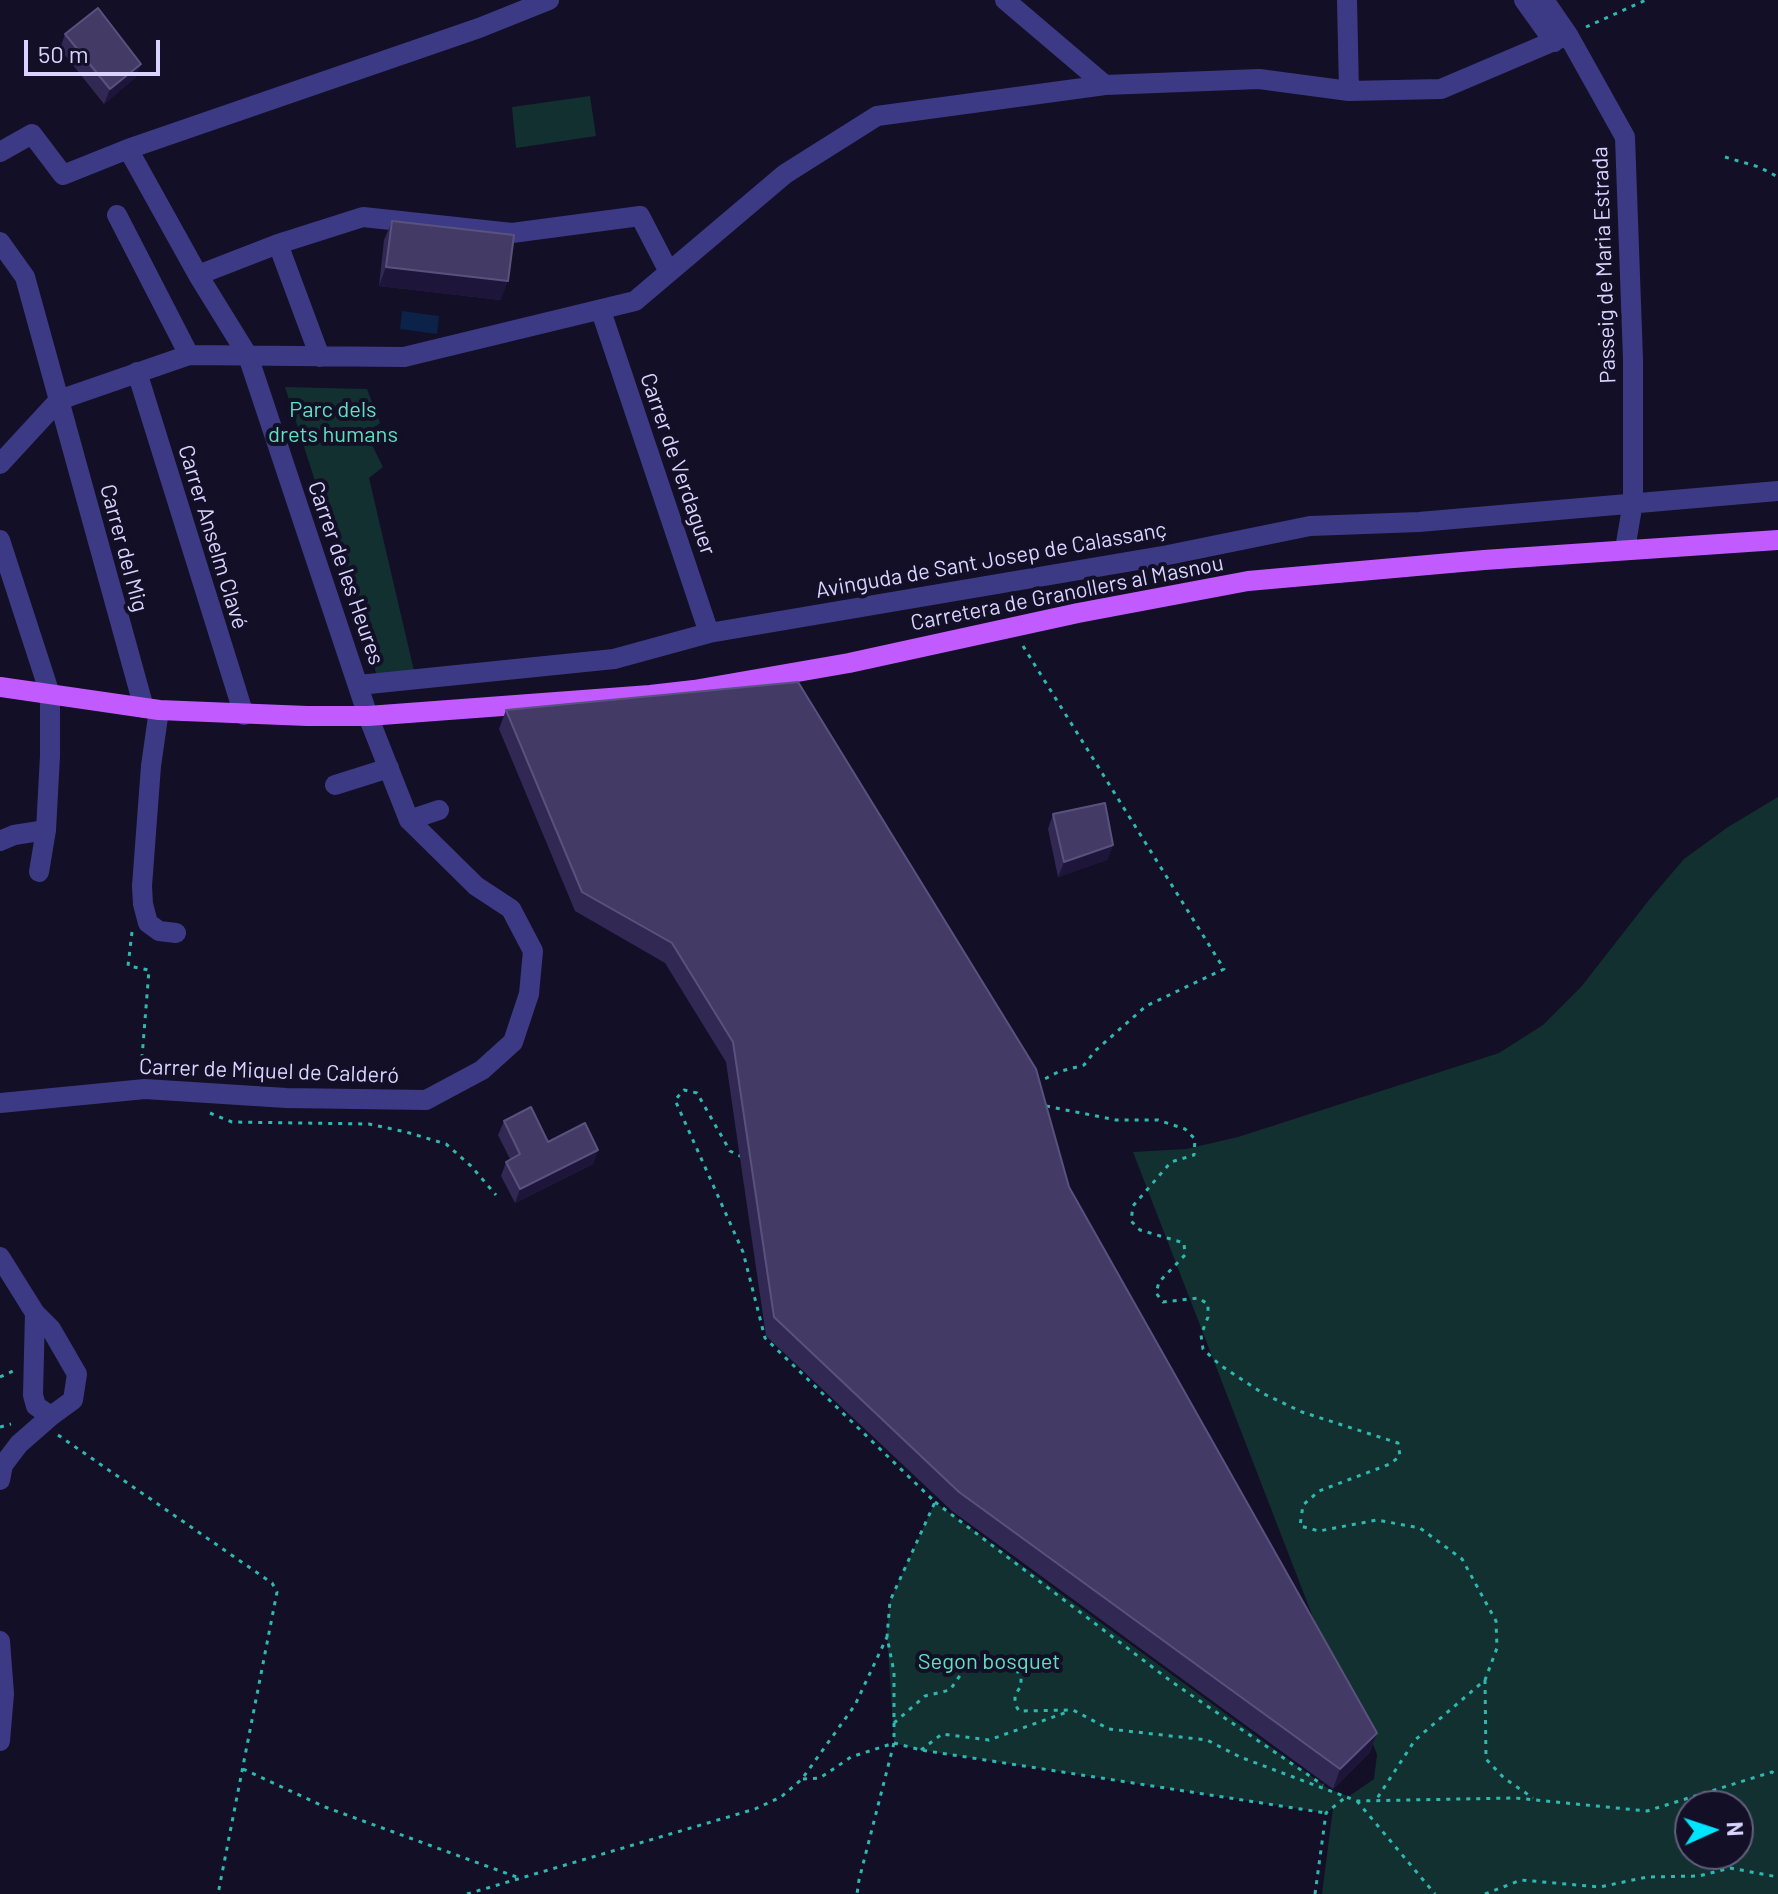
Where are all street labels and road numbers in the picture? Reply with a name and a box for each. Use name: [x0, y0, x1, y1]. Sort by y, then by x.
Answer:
street label: Passeig de Maria Estrada: [1587, 146, 1621, 384]
street label: Carrer de Verdaguer: [634, 370, 722, 558]
street label: Carrer Anselm Clavé: [172, 442, 254, 632]
street label: Carrer de les Heures: [302, 478, 390, 668]
street label: Carrer del Mig: [94, 481, 154, 615]
street label: Avinguda de Sant Josep de Calassanç: [813, 516, 1169, 604]
street label: Carretera de Granollers al Masnou: [908, 550, 1226, 636]
street label: Carrer de Miquel de Calderó: [139, 1053, 399, 1089]

